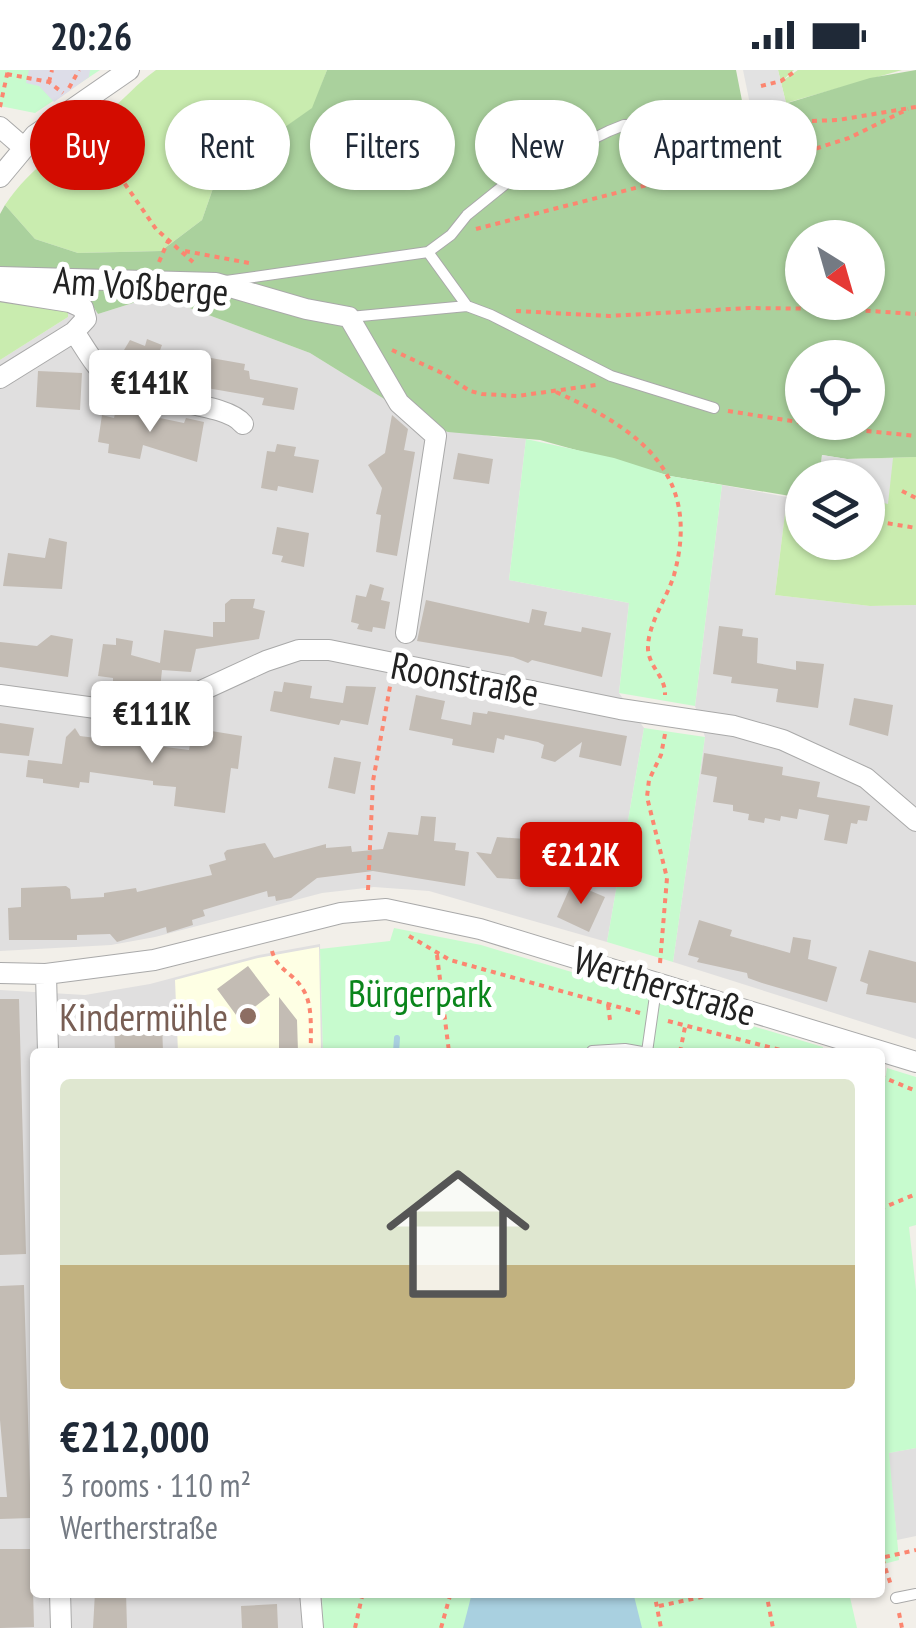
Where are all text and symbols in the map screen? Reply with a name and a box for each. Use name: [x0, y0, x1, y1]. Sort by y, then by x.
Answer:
text: 20:26: [50, 11, 132, 60]
chip: Buy: [30, 100, 145, 190]
chip: Rent: [165, 100, 290, 190]
chip: Filters: [310, 100, 455, 190]
chip: New: [475, 100, 599, 190]
chip: Apartment: [619, 100, 817, 190]
north arrow: [785, 220, 885, 320]
map controls: [785, 220, 885, 560]
street label: Am Voßberge: [52, 254, 230, 316]
button: locate: [785, 340, 885, 440]
pin: €141K: [80, 350, 220, 435]
text: €141K: [111, 361, 189, 403]
button: layers: [785, 460, 885, 560]
street label: Roonstraße: [387, 640, 543, 716]
pin: €111K: [82, 681, 222, 766]
text: €111K: [113, 692, 191, 734]
pin: €212K: [511, 822, 651, 907]
text: €212K: [542, 833, 620, 875]
street label: Wertherstraße: [568, 934, 762, 1036]
park label: Bürgerpark: [348, 968, 492, 1017]
place label: Kindermühle: [59, 992, 228, 1041]
marker: Kindermühle: [237, 1005, 259, 1027]
icon: home: [368, 1144, 548, 1324]
text: €212,000: [60, 1409, 210, 1464]
text: 3 rooms · 110 m²: [60, 1464, 251, 1506]
text: Wertherstraße: [60, 1506, 218, 1548]

